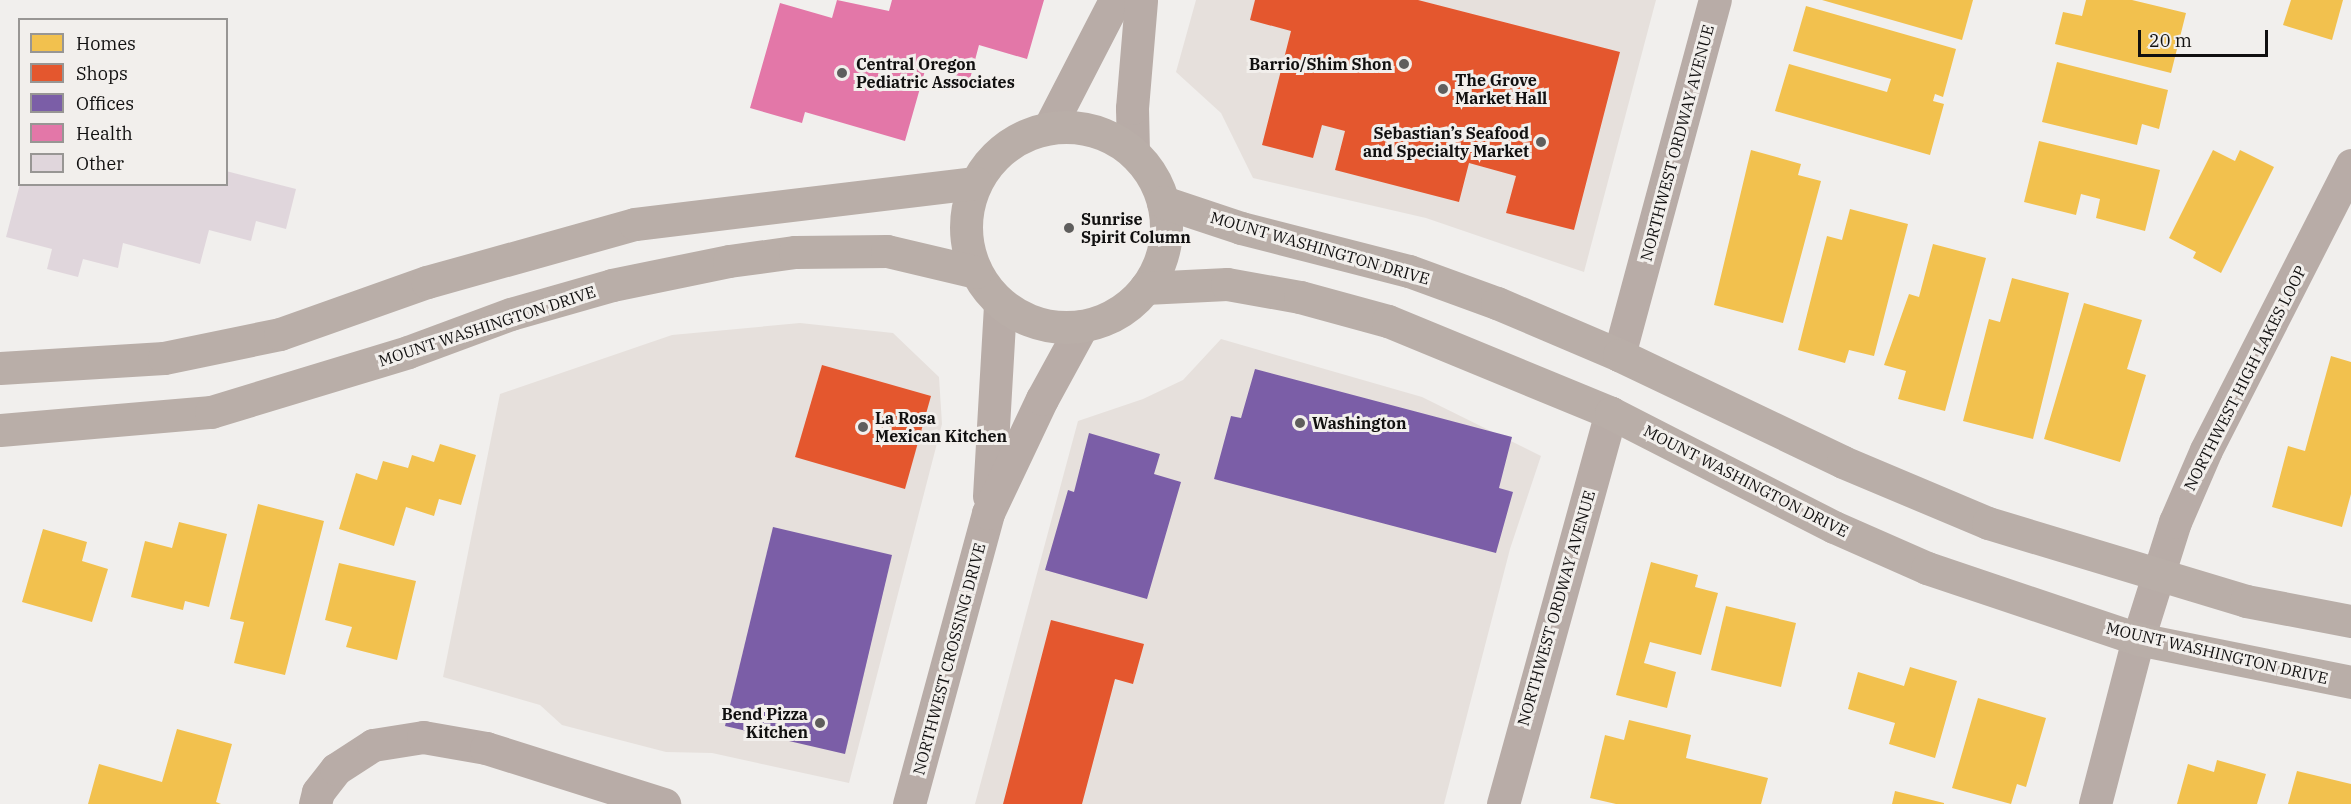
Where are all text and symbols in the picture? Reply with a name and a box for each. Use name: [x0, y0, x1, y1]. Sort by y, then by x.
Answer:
legend: [18, 18, 228, 186]
scale bar: [2141, 18, 2272, 56]
street label: NORTHWEST ORDWAY AVENUE: [1636, 23, 1718, 263]
text: 20 m: [2149, 29, 2192, 52]
text: Homes: [76, 32, 136, 55]
place label: Central Oregon Pediatric Associates: [856, 54, 1015, 92]
place label: Barrio/Shim Shon: [1249, 54, 1392, 74]
marker: Barrio/Shim Shon: [1397, 57, 1411, 71]
text: Shops: [76, 62, 128, 85]
marker: Central Oregon Pediatric Associates: [833, 64, 851, 82]
place label: The Grove Market Hall: [1455, 70, 1547, 108]
marker: The Grove Market Hall: [1436, 82, 1450, 96]
text: Offices: [76, 92, 134, 115]
text: Health: [76, 122, 133, 145]
place label: Sebastian’s Seafood and Specialty Market: [1363, 123, 1529, 161]
marker: Sebastian’s Seafood and Specialty Market: [1534, 135, 1548, 149]
text: Other: [76, 152, 124, 175]
street label: MOUNT WASHINGTON DRIVE: [1208, 207, 1432, 289]
place label: Sunrise Spirit Column: [1081, 209, 1191, 247]
marker: Sunrise Spirit Column: [1062, 221, 1076, 235]
street label: NORTHWEST HIGH LAKES LOOP: [2180, 262, 2310, 494]
street label: MOUNT WASHINGTON DRIVE: [376, 282, 598, 370]
place label: La Rosa Mexican Kitchen: [875, 408, 1007, 446]
place label: Washington: [1312, 413, 1406, 433]
marker: Washington: [1293, 416, 1307, 430]
marker: La Rosa Mexican Kitchen: [856, 420, 870, 434]
street label: MOUNT WASHINGTON DRIVE: [1640, 421, 1852, 541]
street label: NORTHWEST ORDWAY AVENUE: [1513, 488, 1599, 728]
street label: NORTHWEST CROSSING DRIVE: [909, 541, 989, 777]
street label: MOUNT WASHINGTON DRIVE: [2104, 618, 2330, 688]
place label: Bend Pizza Kitchen: [721, 704, 808, 742]
marker: Bend Pizza Kitchen: [813, 716, 827, 730]

